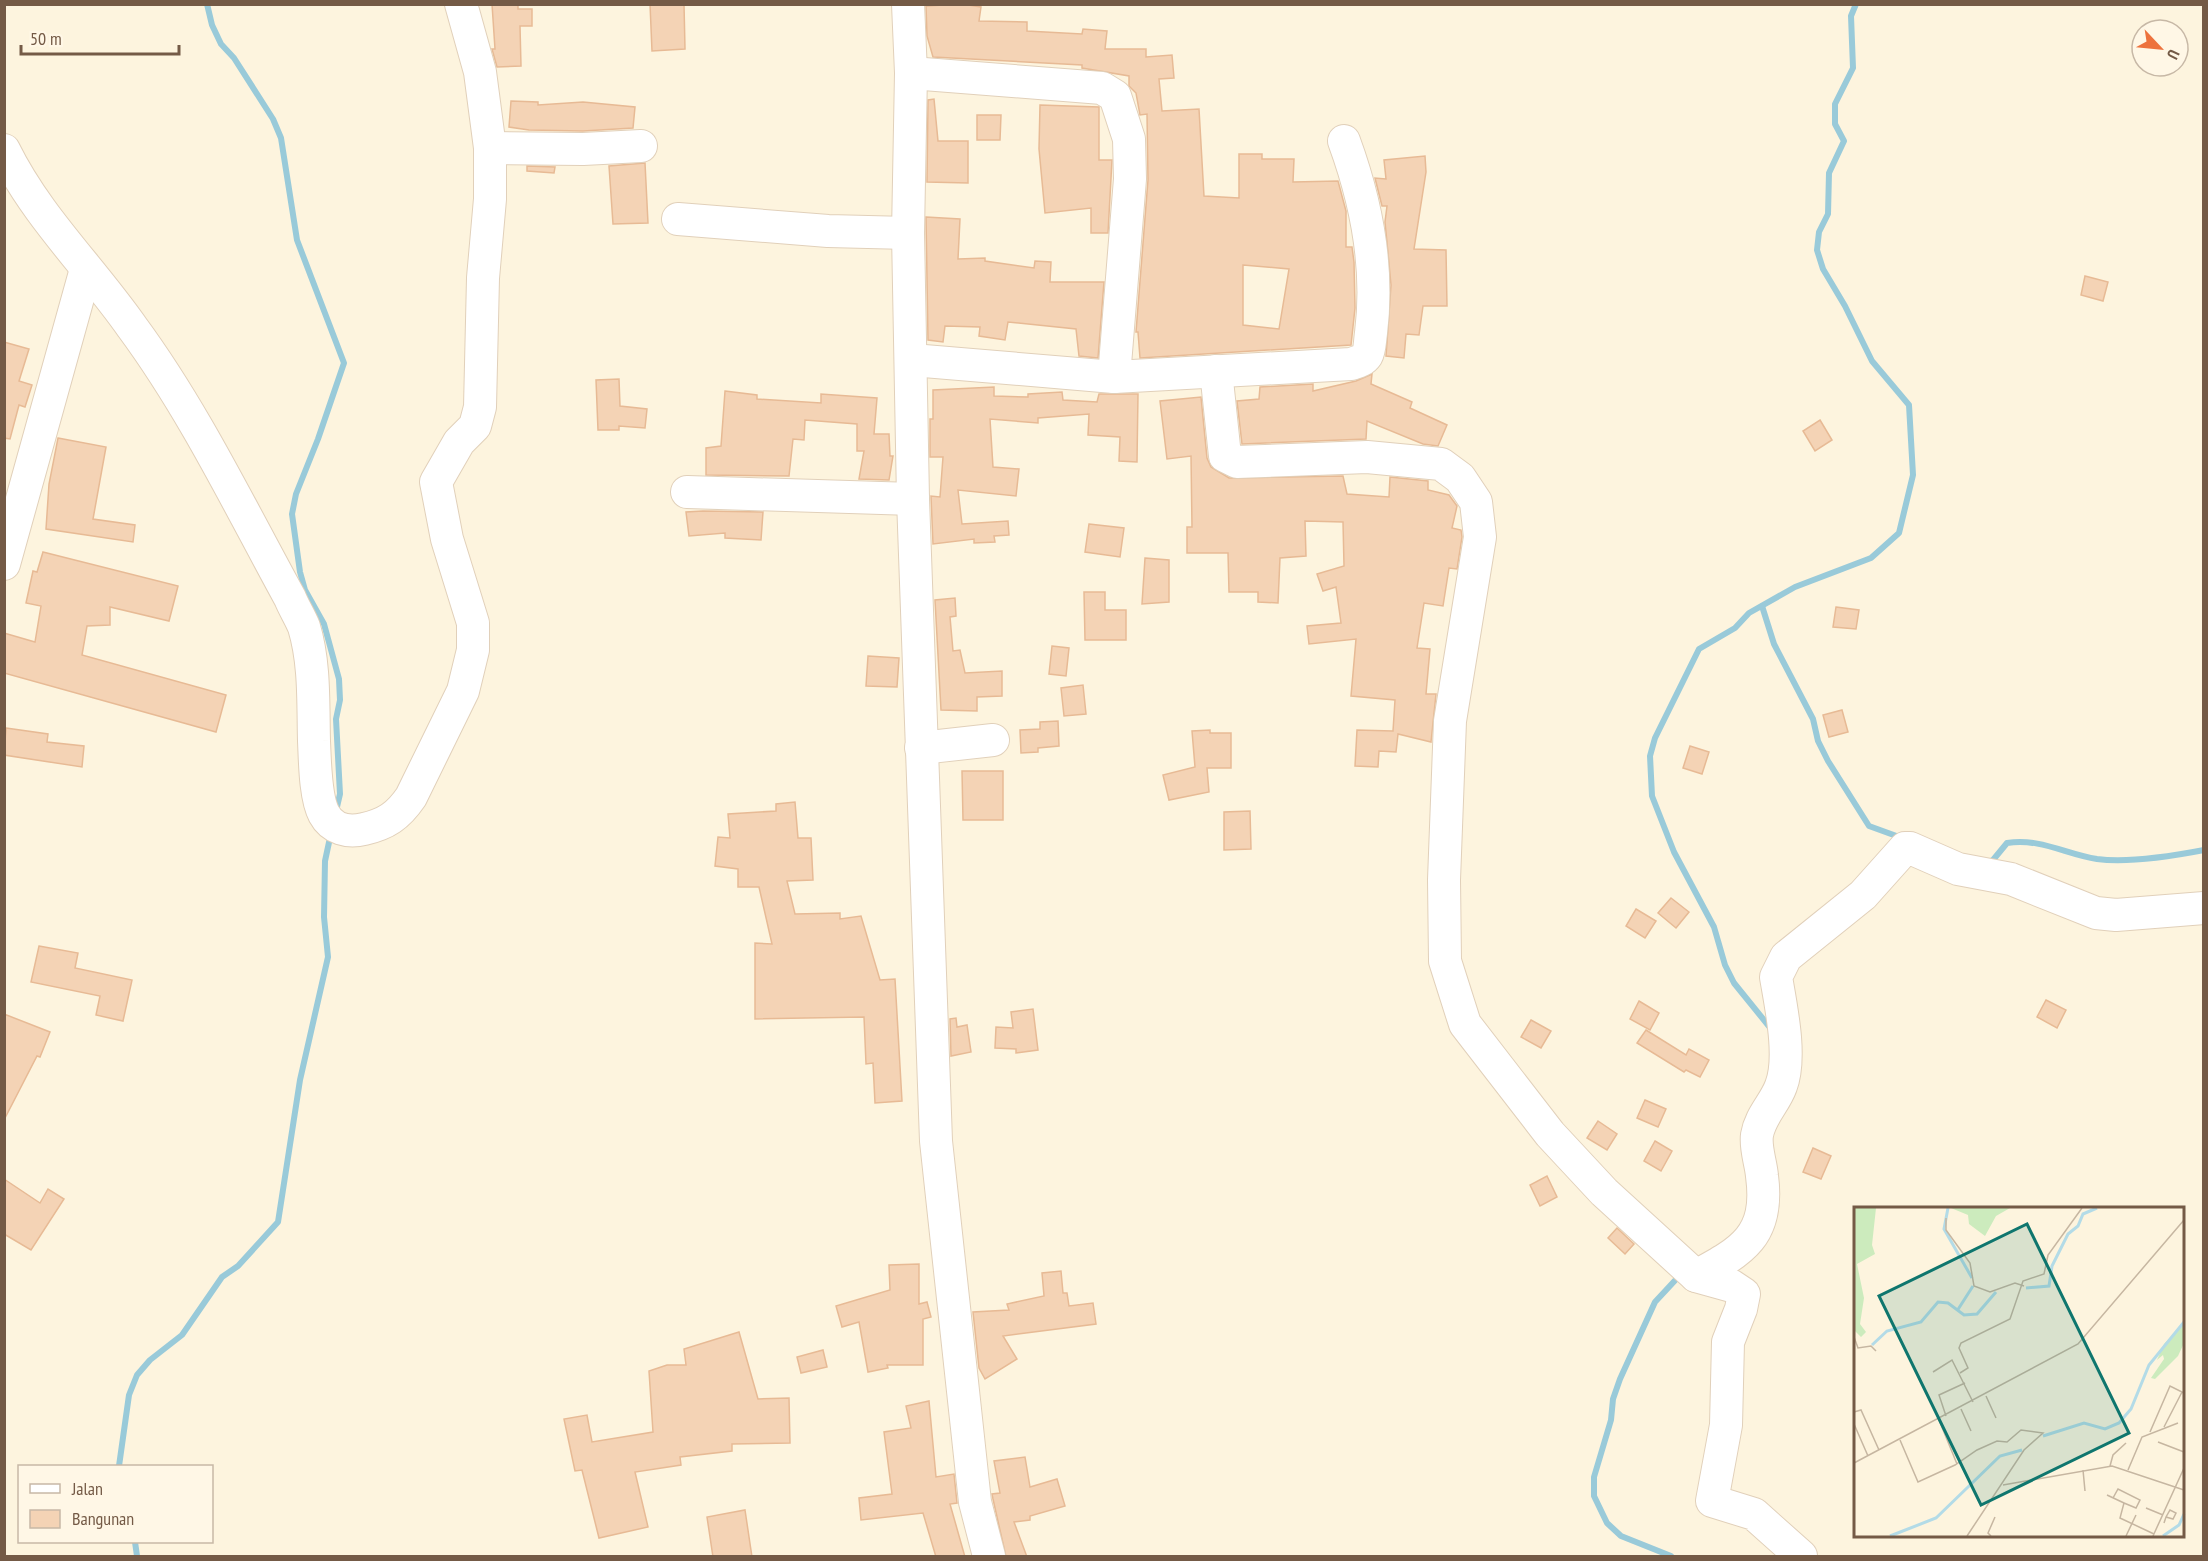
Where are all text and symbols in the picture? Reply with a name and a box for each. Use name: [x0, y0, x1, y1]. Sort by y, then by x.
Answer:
scale bar: [21, 18, 178, 56]
north arrow: [2130, 18, 2190, 78]
text: 50 m: [30, 27, 62, 50]
text: U: [2163, 46, 2184, 63]
inset map: [1854, 1207, 2184, 1537]
legend: [18, 1465, 213, 1543]
text: Jalan: [71, 1477, 103, 1500]
text: Bangunan: [72, 1507, 134, 1530]

